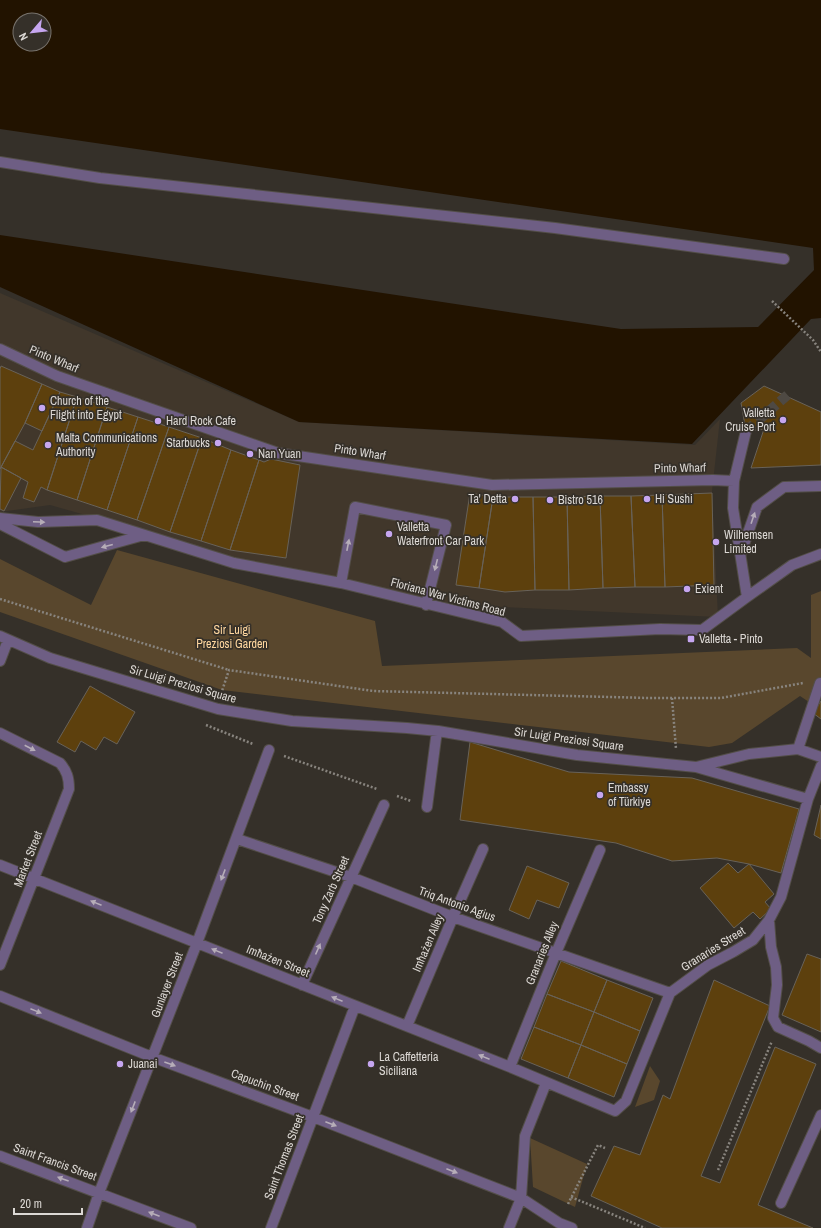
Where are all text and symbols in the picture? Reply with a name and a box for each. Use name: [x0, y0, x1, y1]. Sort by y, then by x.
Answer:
north arrow: [12, 12, 52, 52]
text: N: [15, 31, 31, 43]
street label: Pinto Wharf: [27, 341, 81, 377]
place label: Church of the Flight into Egypt: [50, 393, 122, 423]
marker: Church of the Flight into Egypt: [37, 403, 47, 413]
place label: Valletta Cruise Port: [725, 405, 776, 435]
place label: Hard Rock Cafe: [166, 413, 236, 429]
marker: Valletta Cruise Port: [778, 415, 788, 425]
marker: Hard Rock Cafe: [153, 416, 163, 426]
place label: Malta Communications Authority: [55, 430, 157, 460]
place label: Starbucks: [166, 435, 210, 451]
marker: Starbucks: [213, 438, 223, 448]
marker: Malta Communications Authority: [43, 440, 53, 450]
street label: Pinto Wharf: [333, 440, 387, 464]
place label: Nan Yuan: [258, 446, 301, 462]
marker: Nan Yuan: [245, 449, 255, 459]
street label: Pinto Wharf: [654, 460, 706, 476]
place label: Ta' Detta: [468, 491, 508, 507]
place label: Hi Sushi: [655, 491, 693, 507]
place label: Bistro 516: [558, 492, 603, 508]
marker: Ta' Detta: [510, 494, 520, 504]
marker: Hi Sushi: [642, 494, 652, 504]
marker: Bistro 516: [545, 495, 555, 505]
one-way arrow: [751, 512, 757, 524]
one-way arrow: [33, 519, 46, 525]
place label: Valletta Waterfront Car Park: [397, 519, 484, 549]
place label: Wilhemsen Limited: [724, 527, 773, 557]
marker: Valletta Waterfront Car Park: [384, 529, 394, 539]
marker: Wilhemsen Limited: [711, 537, 721, 547]
one-way arrow: [346, 539, 352, 551]
one-way arrow: [101, 543, 113, 549]
one-way arrow: [433, 559, 439, 571]
street label: Floriana War Victims Road: [389, 574, 507, 620]
place label: Exient: [695, 581, 723, 597]
marker: Exient: [682, 584, 692, 594]
park label: Sir Luigi Preziosi Garden: [196, 622, 268, 652]
place label: Valletta - Pinto: [699, 631, 763, 647]
marker: Valletta - Pinto: [686, 634, 696, 644]
street label: Sir Luigi Preziosi Square: [128, 661, 238, 707]
street label: Sir Luigi Preziosi Square: [513, 723, 625, 755]
one-way arrow: [24, 745, 36, 751]
place label: Embassy of Türkiye: [608, 780, 651, 810]
marker: Embassy of Türkiye: [595, 790, 605, 800]
street label: Market Street: [10, 828, 46, 889]
street label: Tony Zarb Street: [309, 853, 353, 926]
one-way arrow: [219, 870, 225, 882]
street label: Triq Antonio Agius: [416, 883, 498, 925]
one-way arrow: [90, 900, 101, 906]
street label: Imħażen Alley: [409, 912, 447, 974]
street label: Granaries Alley: [522, 919, 562, 987]
street label: Granaries Street: [678, 923, 748, 975]
street label: Imħażen Street: [244, 941, 312, 981]
one-way arrow: [316, 943, 322, 955]
one-way arrow: [210, 947, 222, 953]
street label: Gunlayer Street: [147, 950, 187, 1020]
one-way arrow: [332, 996, 343, 1002]
one-way arrow: [31, 1008, 43, 1014]
place label: La Caffetteria Siciliana: [379, 1049, 439, 1079]
one-way arrow: [478, 1053, 490, 1059]
place label: Juanai: [128, 1056, 158, 1072]
marker: Juanai: [115, 1059, 125, 1069]
marker: La Caffetteria Siciliana: [366, 1059, 376, 1069]
one-way arrow: [164, 1061, 176, 1067]
street label: Capuchin Street: [229, 1065, 301, 1105]
one-way arrow: [129, 1101, 135, 1113]
street label: Saint Thomas Street: [260, 1112, 308, 1202]
one-way arrow: [326, 1121, 338, 1127]
street label: Saint Francis Street: [11, 1140, 99, 1185]
one-way arrow: [447, 1169, 459, 1175]
one-way arrow: [56, 1176, 68, 1182]
scale bar: [14, 1190, 82, 1216]
text: 20 m: [20, 1196, 42, 1212]
one-way arrow: [149, 1211, 160, 1217]

